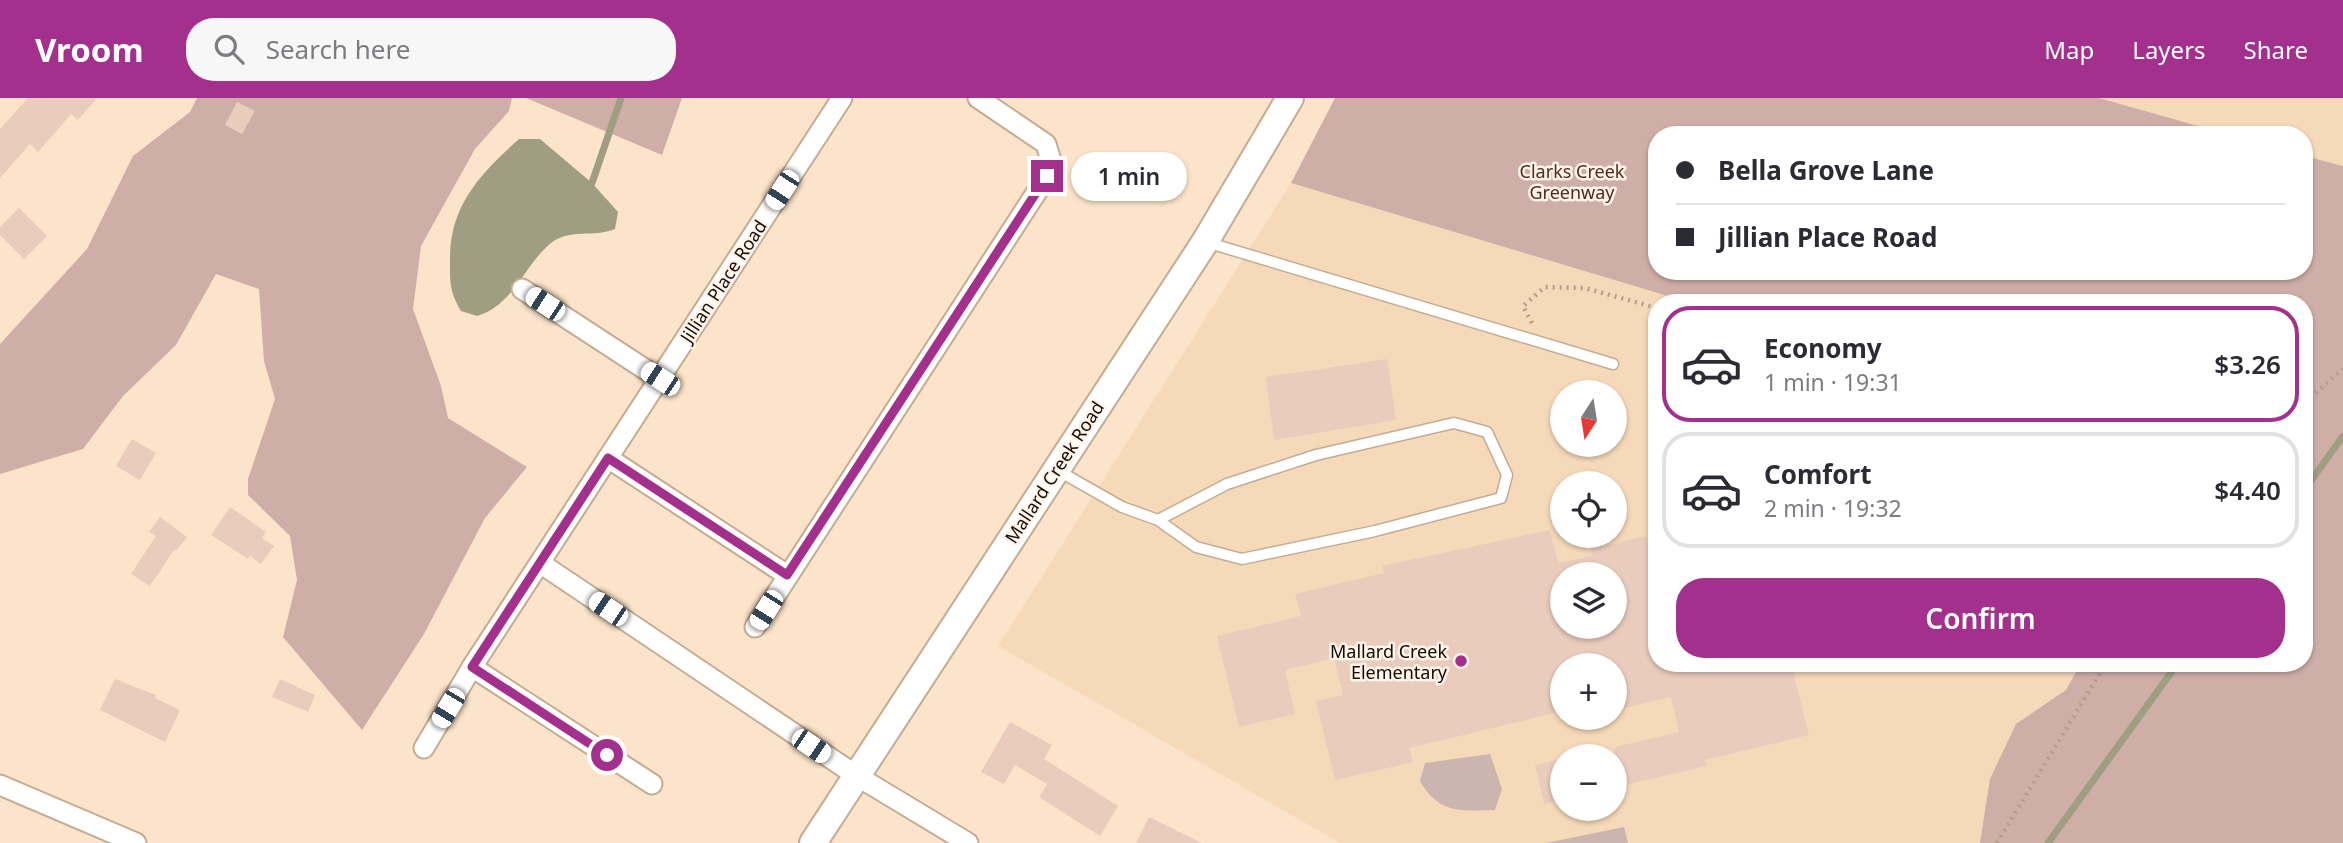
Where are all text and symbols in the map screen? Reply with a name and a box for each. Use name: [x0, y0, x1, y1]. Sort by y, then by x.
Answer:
search box: [186, 18, 676, 81]
text: Vroom: [35, 27, 144, 72]
icon: search: [210, 30, 248, 68]
text: Search here: [266, 31, 410, 67]
text: Map: [2044, 33, 2094, 66]
text: Layers: [2132, 33, 2206, 66]
text: Share: [2244, 33, 2308, 66]
callout: 1 min: [1072, 152, 1187, 200]
text: Bella Grove Lane: [1718, 152, 1934, 188]
park label: Clarks Creek Greenway: [1520, 159, 1625, 204]
route end: [1031, 160, 1063, 192]
text: 1 min: [1098, 160, 1160, 192]
car: [762, 167, 803, 213]
street label: Jillian Place Road: [673, 215, 772, 349]
text: Jillian Place Road: [1718, 219, 1937, 255]
car: [522, 284, 569, 324]
text: Economy: [1764, 330, 1882, 366]
icon: car: [1680, 333, 1743, 396]
text: $3.26: [2214, 346, 2281, 382]
car: [637, 359, 684, 399]
text: 1 min · 19:31: [1764, 366, 1902, 398]
north arrow: [1550, 380, 1628, 457]
map controls: [1550, 380, 1627, 821]
street label: Mallard Creek Road: [999, 396, 1109, 548]
text: Comfort: [1764, 456, 1872, 492]
icon: car: [1680, 459, 1743, 522]
button: locate: [1550, 471, 1627, 548]
text: $4.40: [2214, 472, 2281, 508]
text: 2 min · 19:32: [1764, 492, 1902, 524]
button: layers: [1550, 562, 1627, 639]
button: Confirm: [1676, 578, 2285, 658]
car: [746, 587, 787, 633]
car: [585, 589, 632, 629]
place label: Mallard Creek Elementary: [1330, 639, 1448, 684]
marker: Mallard Creek Elementary: [1453, 653, 1469, 669]
button: +: [1550, 653, 1627, 730]
car: [429, 685, 468, 731]
car: [788, 726, 835, 766]
route start: [591, 739, 623, 771]
button: −: [1550, 744, 1627, 821]

